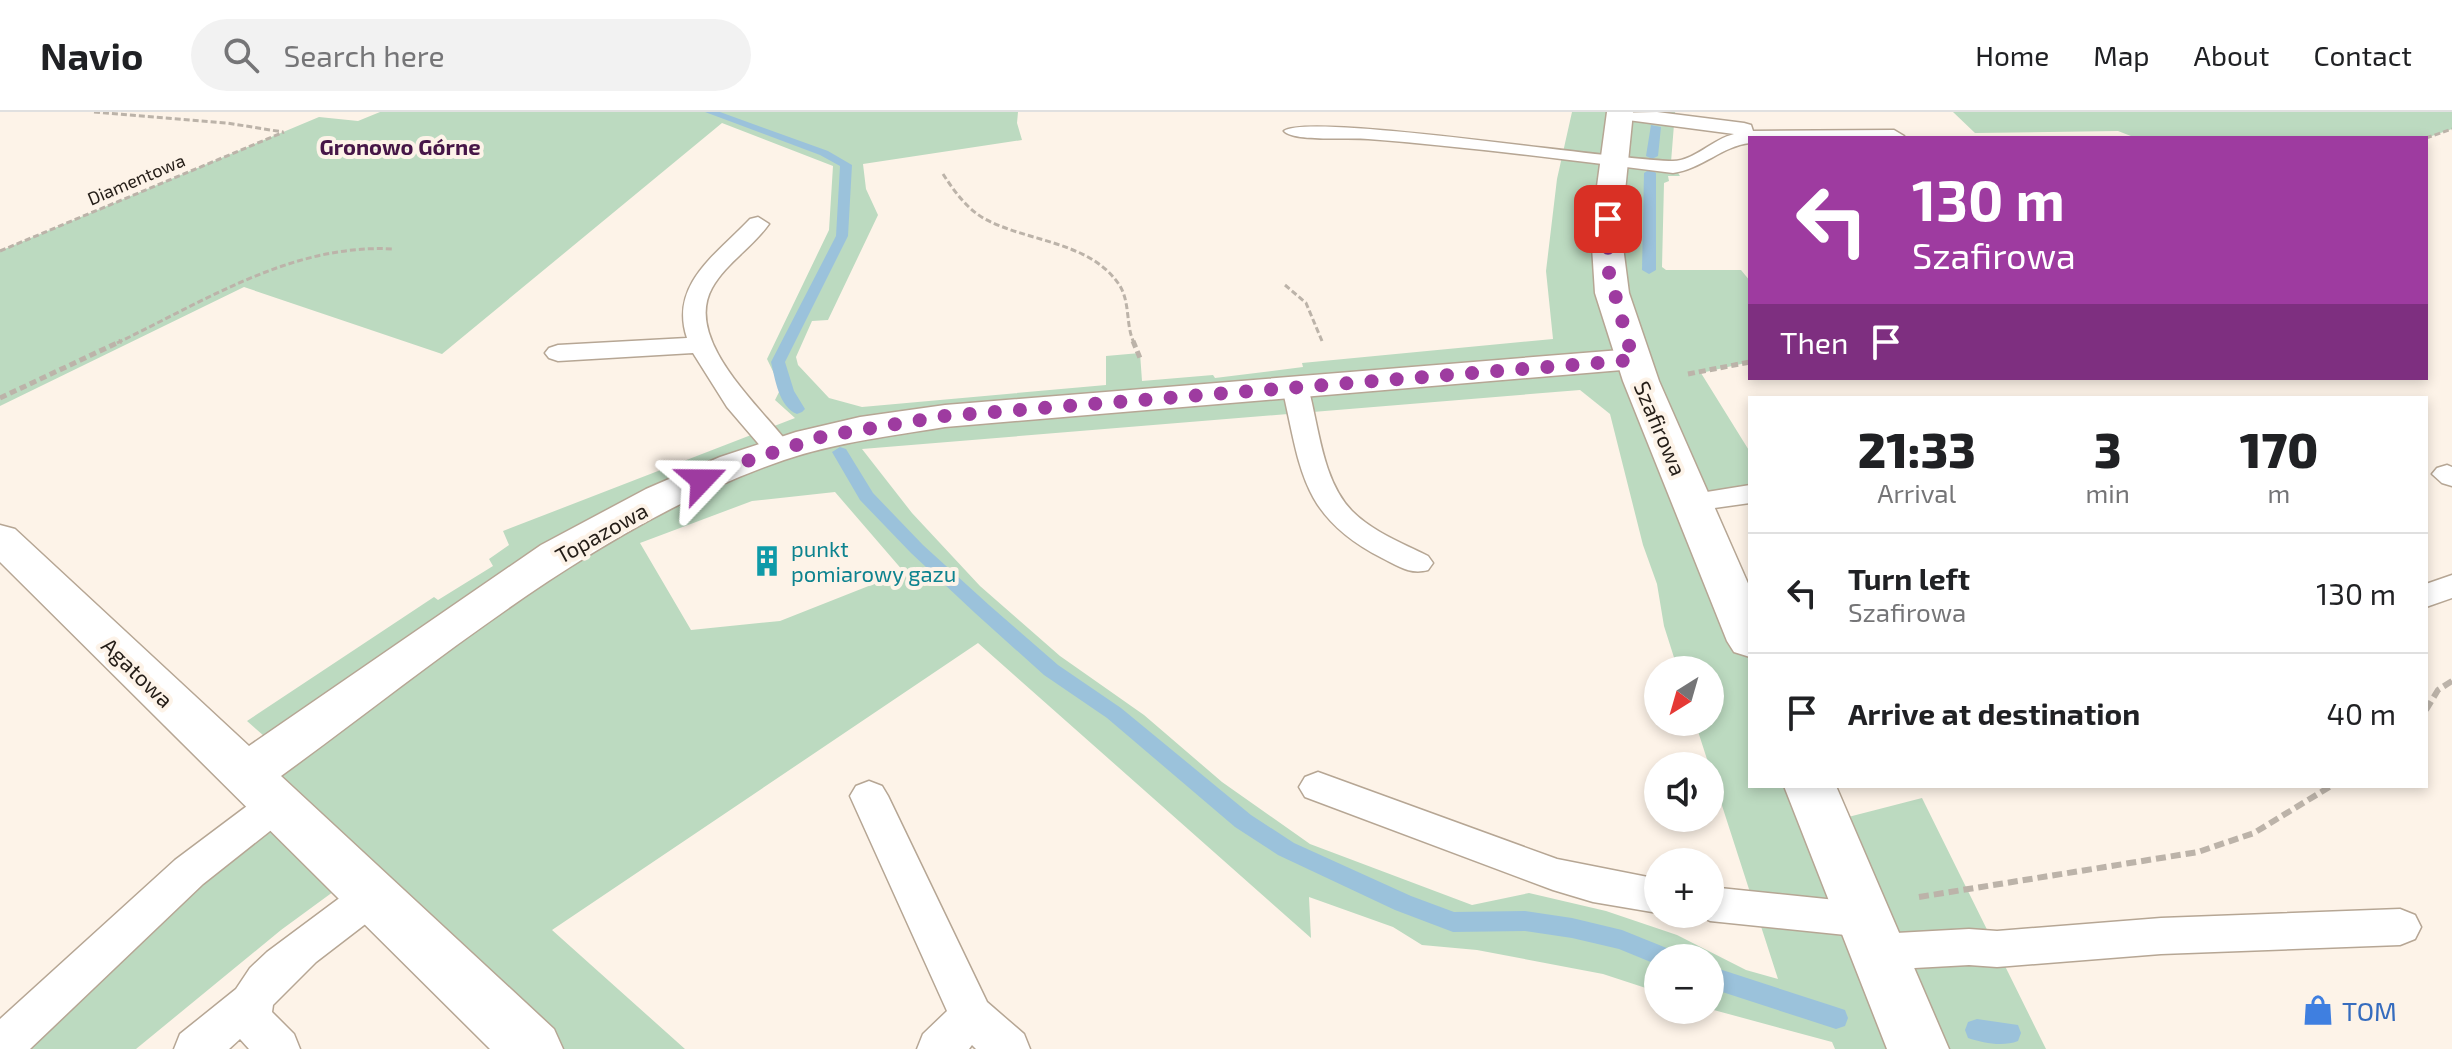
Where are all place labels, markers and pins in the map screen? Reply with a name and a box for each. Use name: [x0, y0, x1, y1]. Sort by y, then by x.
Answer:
pin: [1574, 185, 1642, 253]
place label: punkt pomiarowy gazu: [791, 535, 956, 586]
building icon: punkt pomiarowy gazu: [750, 544, 784, 578]
shop icon: TOM: [2301, 993, 2335, 1027]
place label: TOM: [2342, 995, 2397, 1026]

